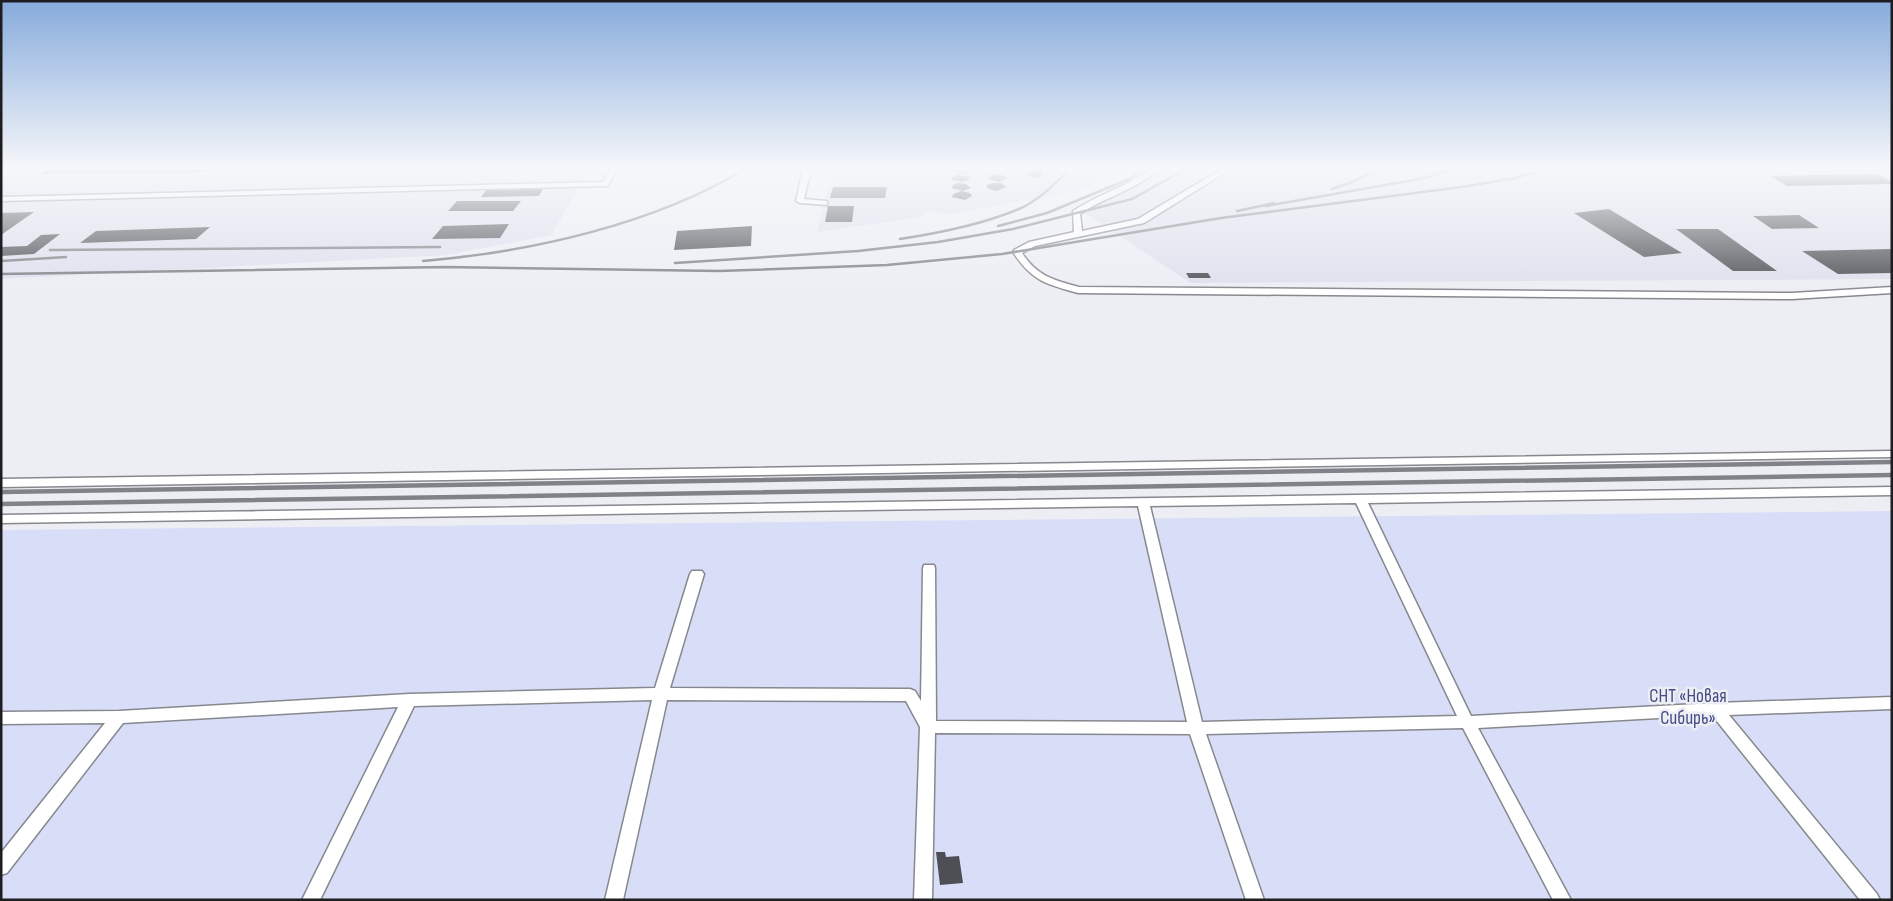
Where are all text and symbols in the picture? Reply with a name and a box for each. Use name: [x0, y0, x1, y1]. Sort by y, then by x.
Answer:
park label: СНТ «Новая Сибирь»: [1649, 685, 1727, 730]

